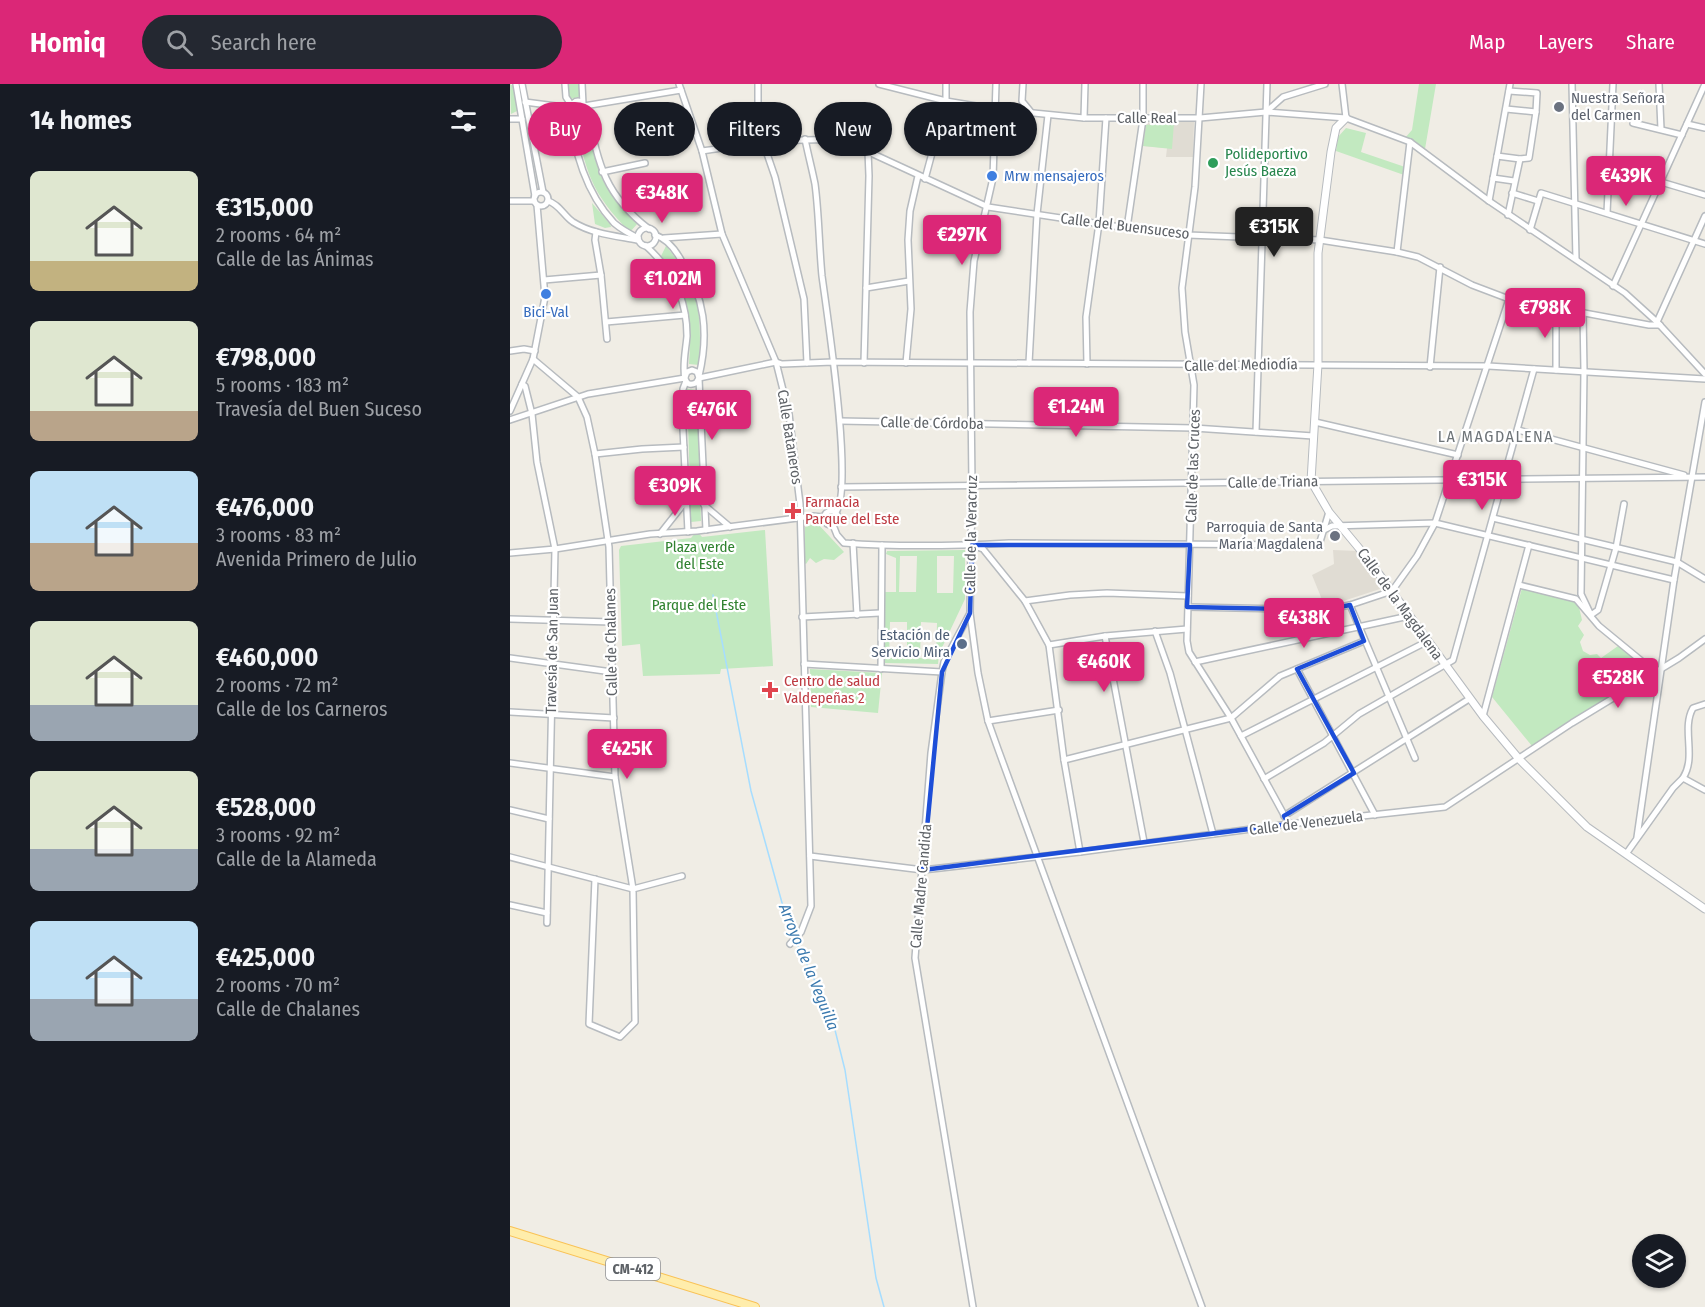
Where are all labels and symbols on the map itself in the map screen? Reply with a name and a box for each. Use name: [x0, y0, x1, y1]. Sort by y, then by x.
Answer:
place label: Nuestra Señora del Carmen: [1571, 89, 1665, 124]
marker: Nuestra Señora del Carmen: [1552, 100, 1566, 114]
street label: Calle Real: [1117, 109, 1177, 127]
place label: Polideportivo Jesús Baeza: [1225, 145, 1308, 180]
marker: Polideportivo Jesús Baeza: [1206, 156, 1220, 170]
pin: €439K: [1584, 156, 1668, 207]
place label: Mrw mensajeros: [1004, 167, 1104, 185]
marker: Mrw mensajeros: [985, 169, 999, 183]
pin: €348K: [620, 173, 704, 224]
pin: €315K: [1232, 207, 1316, 258]
street label: Calle del Buensuceso: [1059, 209, 1191, 243]
pin: €297K: [920, 215, 1004, 266]
pin: €1.02M: [624, 259, 722, 310]
marker: Bici-Val: [539, 287, 553, 301]
pin: €798K: [1503, 288, 1587, 339]
place label: Bici-Val: [523, 303, 569, 321]
street label: Calle del Mediodía: [1184, 355, 1298, 375]
pin: €1.24M: [1027, 387, 1125, 438]
street label: Calle Bataneros: [774, 388, 806, 486]
pin: €476K: [670, 390, 754, 441]
street label: Calle de las Cruces: [1182, 409, 1204, 523]
street label: Calle de Córdoba: [880, 413, 984, 433]
district label: LA MAGDALENA: [1438, 427, 1554, 446]
pin: €315K: [1440, 460, 1524, 511]
pin: €309K: [633, 466, 717, 517]
street label: Calle de Triana: [1228, 472, 1318, 492]
street label: Calle de la Veracruz: [961, 475, 981, 595]
place label: Farmacia Parque del Este: [805, 493, 899, 528]
marker: Farmacia Parque del Este: [786, 504, 800, 518]
place label: Parroquia de Santa María Magdalena: [1206, 518, 1323, 553]
marker: Parroquia de Santa María Magdalena: [1328, 529, 1342, 543]
park label: Plaza verde del Este: [665, 538, 735, 573]
street label: Calle de la Magdalena: [1353, 545, 1447, 663]
street label: Travesía de San Juan: [542, 588, 562, 714]
street label: Calle de Chalanes: [601, 588, 621, 696]
park label: Parque del Este: [652, 596, 746, 614]
pin: €438K: [1262, 598, 1346, 649]
place label: Estación de Servicio Mira: [871, 626, 950, 661]
marker: Estación de Servicio Mira: [955, 637, 969, 651]
pin: €460K: [1062, 642, 1146, 693]
pin: €528K: [1576, 658, 1660, 709]
place label: Centro de salud Valdepeñas 2: [784, 672, 880, 707]
marker: Centro de salud Valdepeñas 2: [761, 681, 779, 699]
pin: €425K: [585, 729, 669, 780]
street label: Calle de Venezuela: [1248, 807, 1364, 839]
street label: Calle Madre Candida: [907, 823, 935, 949]
water label: Arroyo de la Veguilla: [775, 900, 843, 1033]
road number: CM-412: [606, 1258, 660, 1280]

